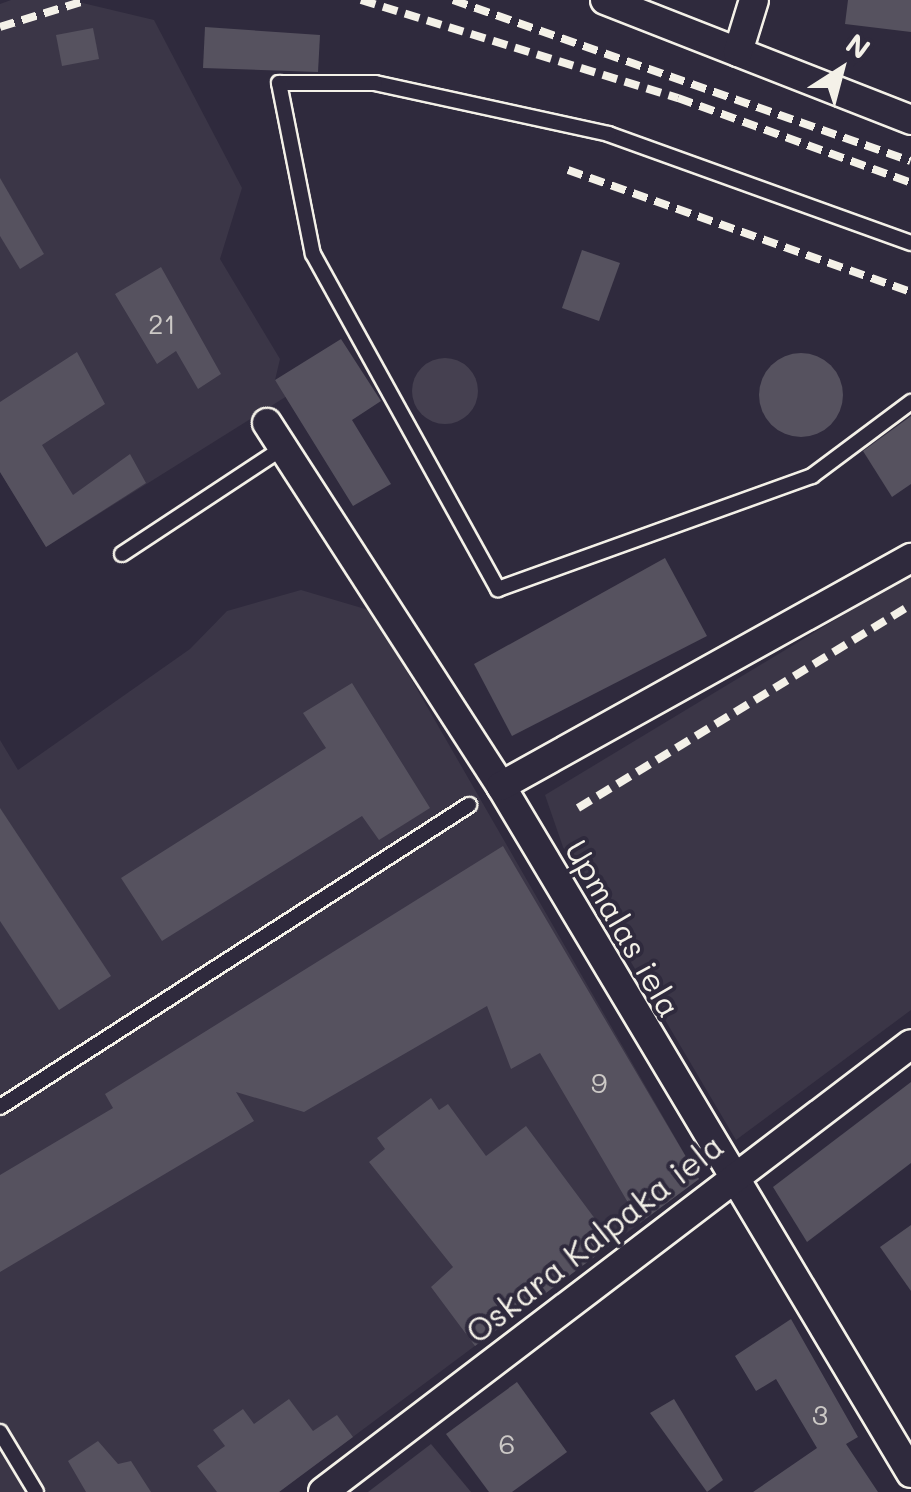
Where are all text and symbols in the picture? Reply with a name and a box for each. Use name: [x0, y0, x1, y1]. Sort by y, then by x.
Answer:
north arrow: [791, 20, 891, 120]
text: N: [839, 25, 878, 67]
house number: 21: [148, 306, 176, 340]
street label: Upmalas iela: [558, 833, 690, 1023]
house number: 9: [591, 1065, 607, 1099]
street label: Oskara Kalpaka iela: [458, 1126, 730, 1350]
house number: 3: [812, 1397, 828, 1431]
house number: 6: [499, 1426, 515, 1460]

